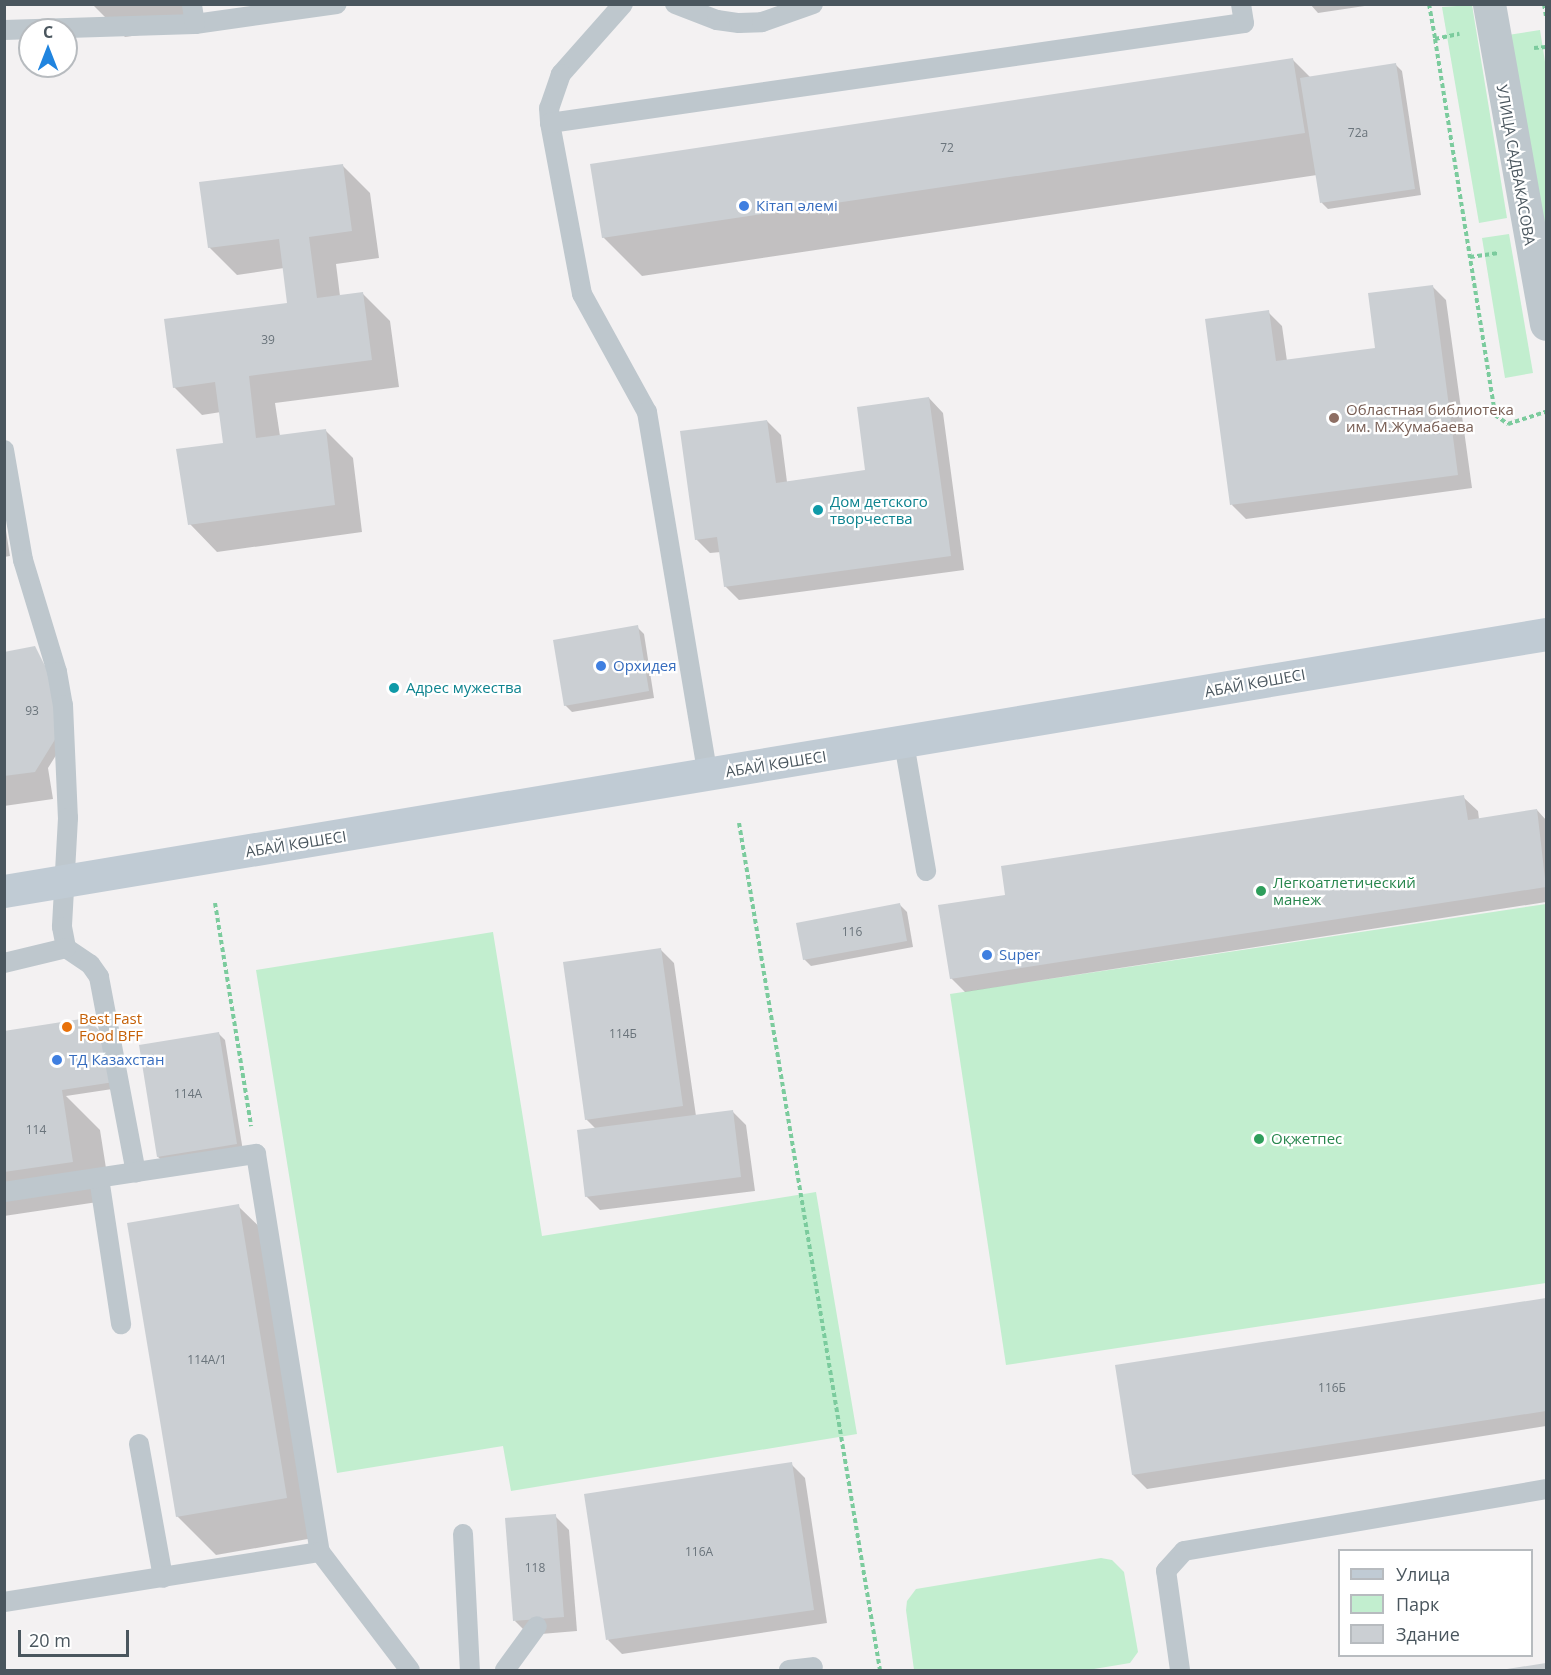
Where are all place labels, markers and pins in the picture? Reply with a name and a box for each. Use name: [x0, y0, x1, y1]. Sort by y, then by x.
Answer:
place label: Кітап әлемі: [756, 197, 838, 215]
marker: Кітап әлемі: [737, 199, 751, 213]
place label: Областная библиотека им. М.Жумабаева: [1346, 400, 1514, 435]
marker: Областная библиотека им. М.Жумабаева: [1327, 411, 1341, 425]
place label: Дом детского творчества: [830, 492, 928, 527]
marker: Дом детского творчества: [811, 503, 825, 517]
place label: Орхидея: [613, 657, 677, 675]
marker: Орхидея: [594, 659, 608, 673]
place label: Адрес мужества: [406, 679, 522, 697]
marker: Адрес мужества: [387, 681, 401, 695]
place label: Легкоатлетический манеж: [1273, 873, 1416, 908]
marker: Легкоатлетический манеж: [1254, 884, 1268, 898]
place label: Super: [999, 946, 1040, 964]
marker: Super: [980, 948, 994, 962]
place label: Best Fast Food BFF: [79, 1009, 143, 1044]
marker: Best Fast Food BFF: [60, 1020, 74, 1034]
place label: ТД Казахстан: [69, 1051, 164, 1069]
marker: ТД Казахстан: [50, 1053, 64, 1067]
place label: Оқжетпес: [1271, 1130, 1342, 1148]
marker: Оқжетпес: [1252, 1132, 1266, 1146]

